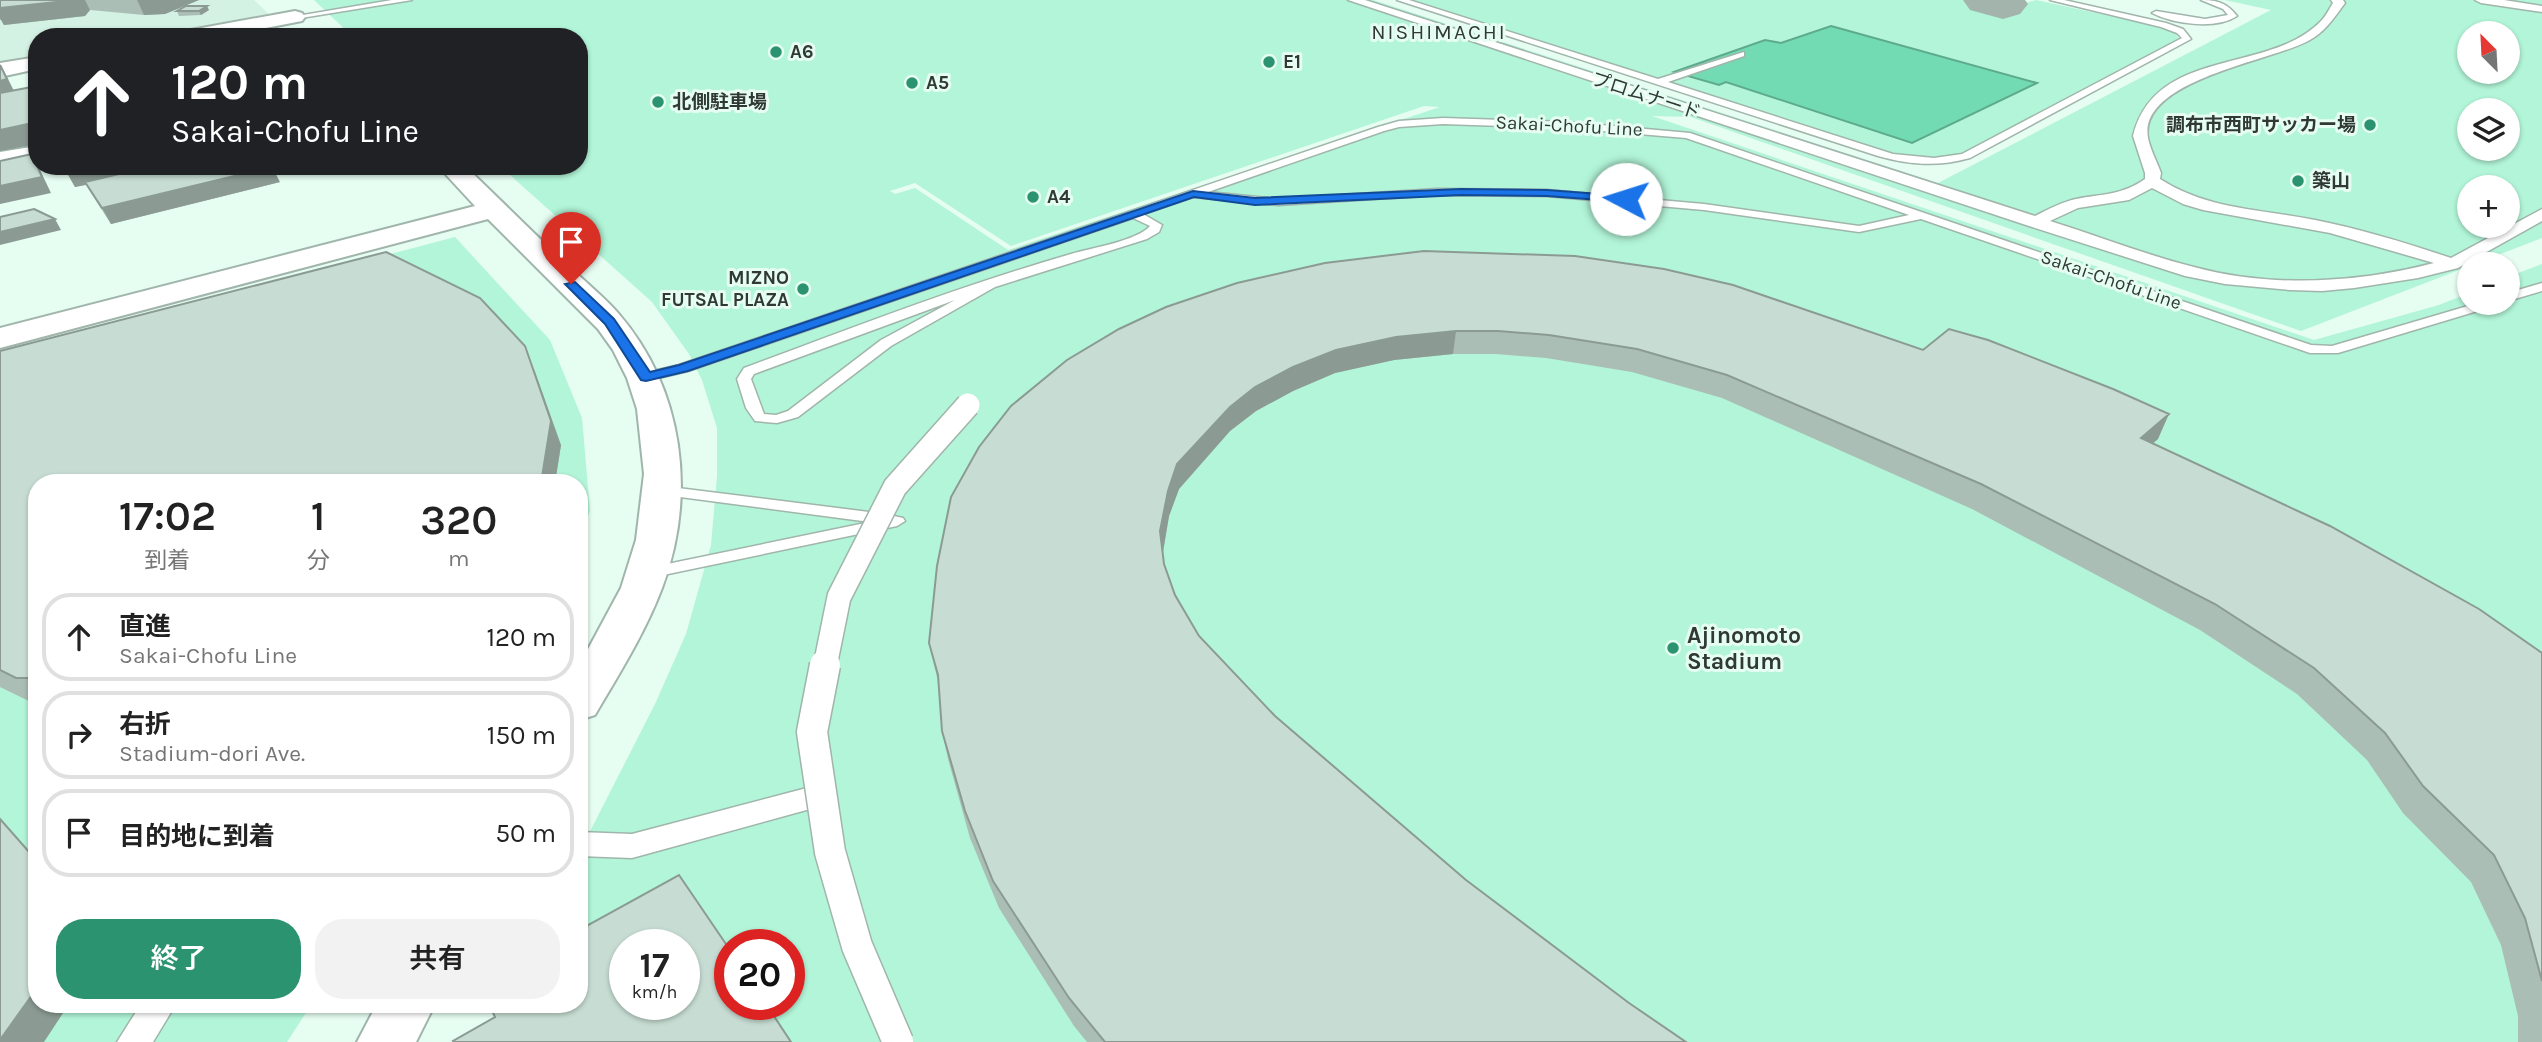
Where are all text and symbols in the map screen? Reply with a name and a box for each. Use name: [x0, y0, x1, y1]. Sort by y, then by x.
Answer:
district label: NISHIMACHI: [1371, 20, 1507, 44]
north arrow: [2457, 21, 2520, 84]
map controls: [2457, 21, 2520, 315]
place label: A6: [790, 41, 813, 63]
marker: A6: [768, 44, 784, 60]
place label: E1: [1283, 51, 1301, 73]
text: 120 m: [171, 54, 308, 111]
marker: E1: [1261, 54, 1277, 70]
icon: ahead: [56, 56, 147, 147]
street label: プロムナード: [1588, 68, 1704, 124]
place label: A5: [926, 72, 949, 94]
marker: A5: [904, 75, 920, 91]
place label: 北側駐車場: [672, 91, 767, 113]
marker: 北側駐車場: [650, 94, 666, 110]
button: layers: [2457, 98, 2520, 161]
street label: Sakai-Chofu Line: [1495, 111, 1643, 141]
text: Sakai-Chofu Line: [171, 113, 419, 150]
place label: 調布市西町サッカー場: [2166, 114, 2356, 136]
marker: 調布市西町サッカー場: [2362, 117, 2378, 133]
position arrow: [1589, 162, 1663, 236]
place label: 築山: [2312, 170, 2350, 192]
marker: 築山: [2290, 173, 2306, 189]
button: +: [2457, 175, 2520, 238]
place label: A4: [1047, 186, 1071, 208]
marker: A4: [1025, 189, 1041, 205]
pin: [541, 212, 601, 284]
icon: arrive: [552, 223, 590, 261]
street label: Sakai-Chofu Line: [2038, 246, 2184, 314]
button: −: [2457, 252, 2520, 315]
place label: MIZNO FUTSAL PLAZA: [661, 267, 789, 311]
marker: MIZNO FUTSAL PLAZA: [795, 281, 811, 297]
text: 17:02: [119, 491, 216, 541]
text: 1: [311, 491, 326, 541]
text: 320: [420, 495, 497, 545]
text: m: [448, 545, 470, 572]
text: 到着: [144, 547, 190, 574]
text: 分: [307, 547, 330, 574]
text: 直進: [119, 611, 171, 642]
icon: ahead: [60, 618, 98, 656]
text: 120 m: [486, 622, 556, 653]
place label: Ajinomoto Stadium: [1687, 622, 1801, 675]
marker: Ajinomoto Stadium: [1665, 640, 1681, 656]
text: Sakai-Chofu Line: [119, 642, 297, 669]
text: 右折: [119, 709, 171, 740]
icon: right: [60, 716, 98, 754]
text: 150 m: [487, 720, 556, 751]
text: Stadium-dori Ave.: [119, 740, 305, 767]
icon: arrive: [60, 814, 98, 852]
text: 50 m: [495, 818, 556, 849]
text: 目的地に到着: [119, 821, 275, 852]
button: 終了: [56, 919, 301, 999]
button: 共有: [315, 919, 560, 999]
speed limit sign: 20: [714, 929, 805, 1020]
text: 17: [640, 945, 669, 986]
text: km/h: [632, 981, 677, 1003]

